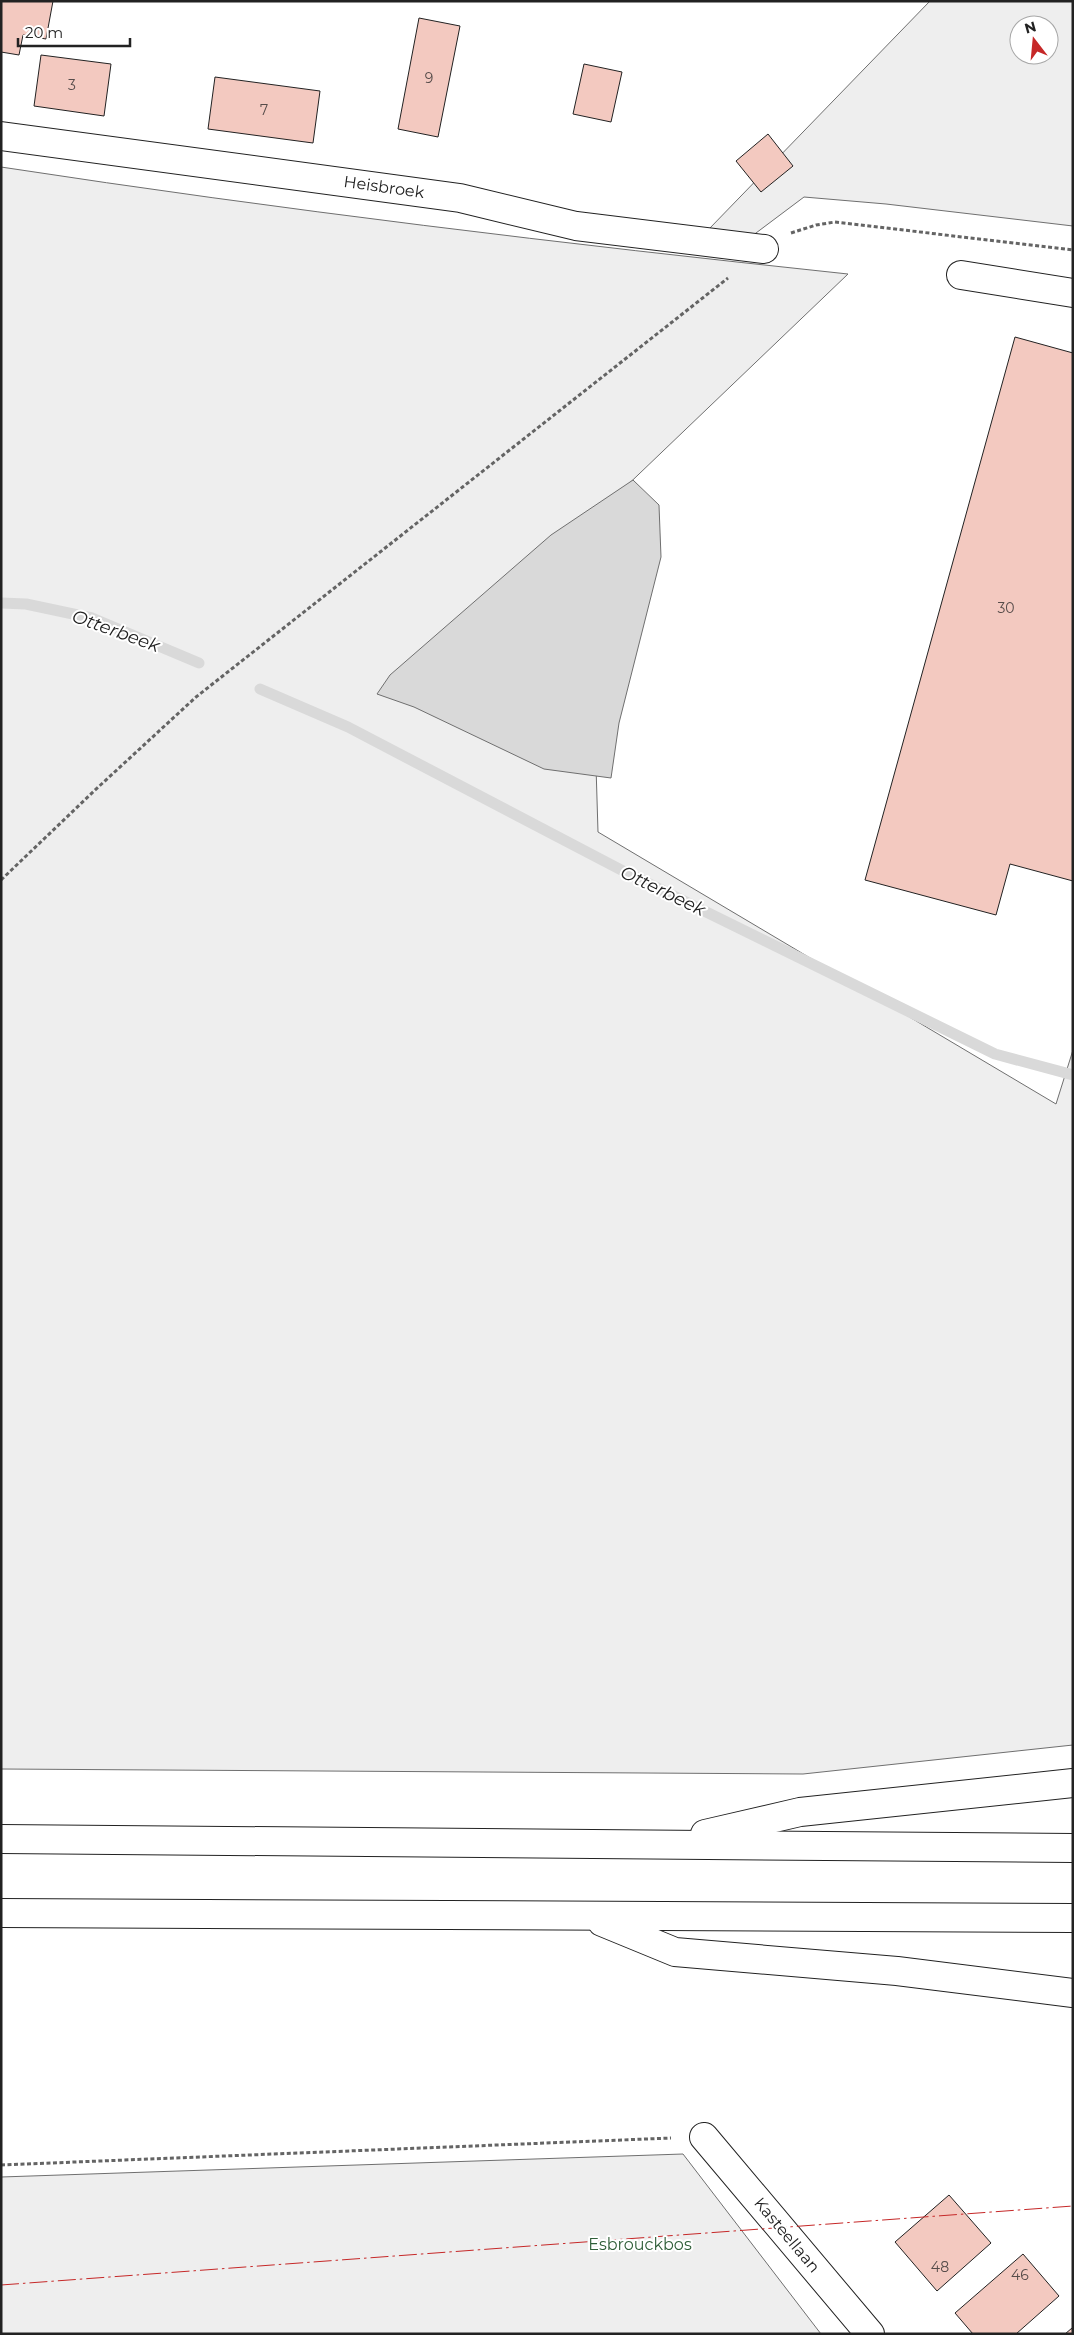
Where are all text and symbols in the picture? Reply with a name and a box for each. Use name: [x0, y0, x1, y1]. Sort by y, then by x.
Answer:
scale bar: [18, 15, 130, 47]
north arrow: [1009, 15, 1059, 65]
text: N: [1022, 17, 1038, 38]
text: 20 m: [25, 23, 63, 42]
house number: 9: [425, 69, 433, 87]
house number: 3: [68, 76, 76, 94]
house number: 7: [260, 101, 268, 119]
street label: Heisbroek: [343, 172, 426, 202]
house number: 30: [997, 599, 1015, 617]
water label: Otterbeek: [69, 605, 164, 657]
water label: Otterbeek: [617, 861, 710, 922]
street label: Kasteellaan: [750, 2194, 824, 2276]
park label: Esbrouckbos: [588, 2235, 692, 2254]
house number: 48: [931, 2258, 949, 2276]
house number: 46: [1011, 2266, 1029, 2284]

